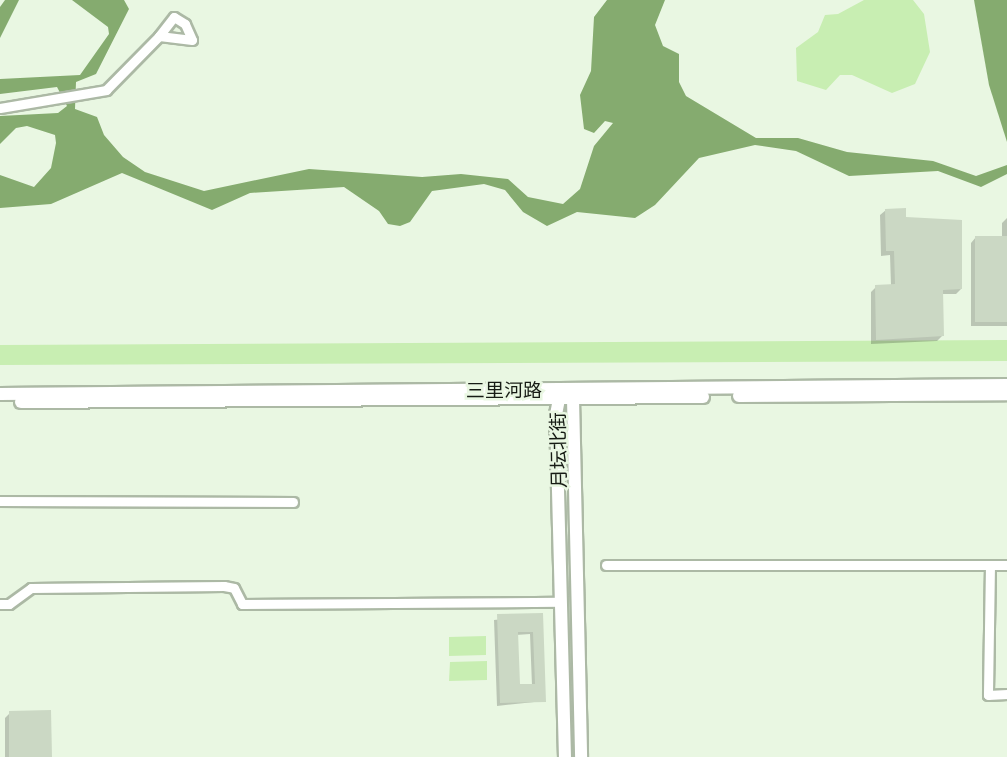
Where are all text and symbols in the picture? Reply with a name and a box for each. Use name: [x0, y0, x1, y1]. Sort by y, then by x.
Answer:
street label: 三里河路: [466, 379, 542, 401]
street label: 月坛北街: [546, 412, 570, 488]

